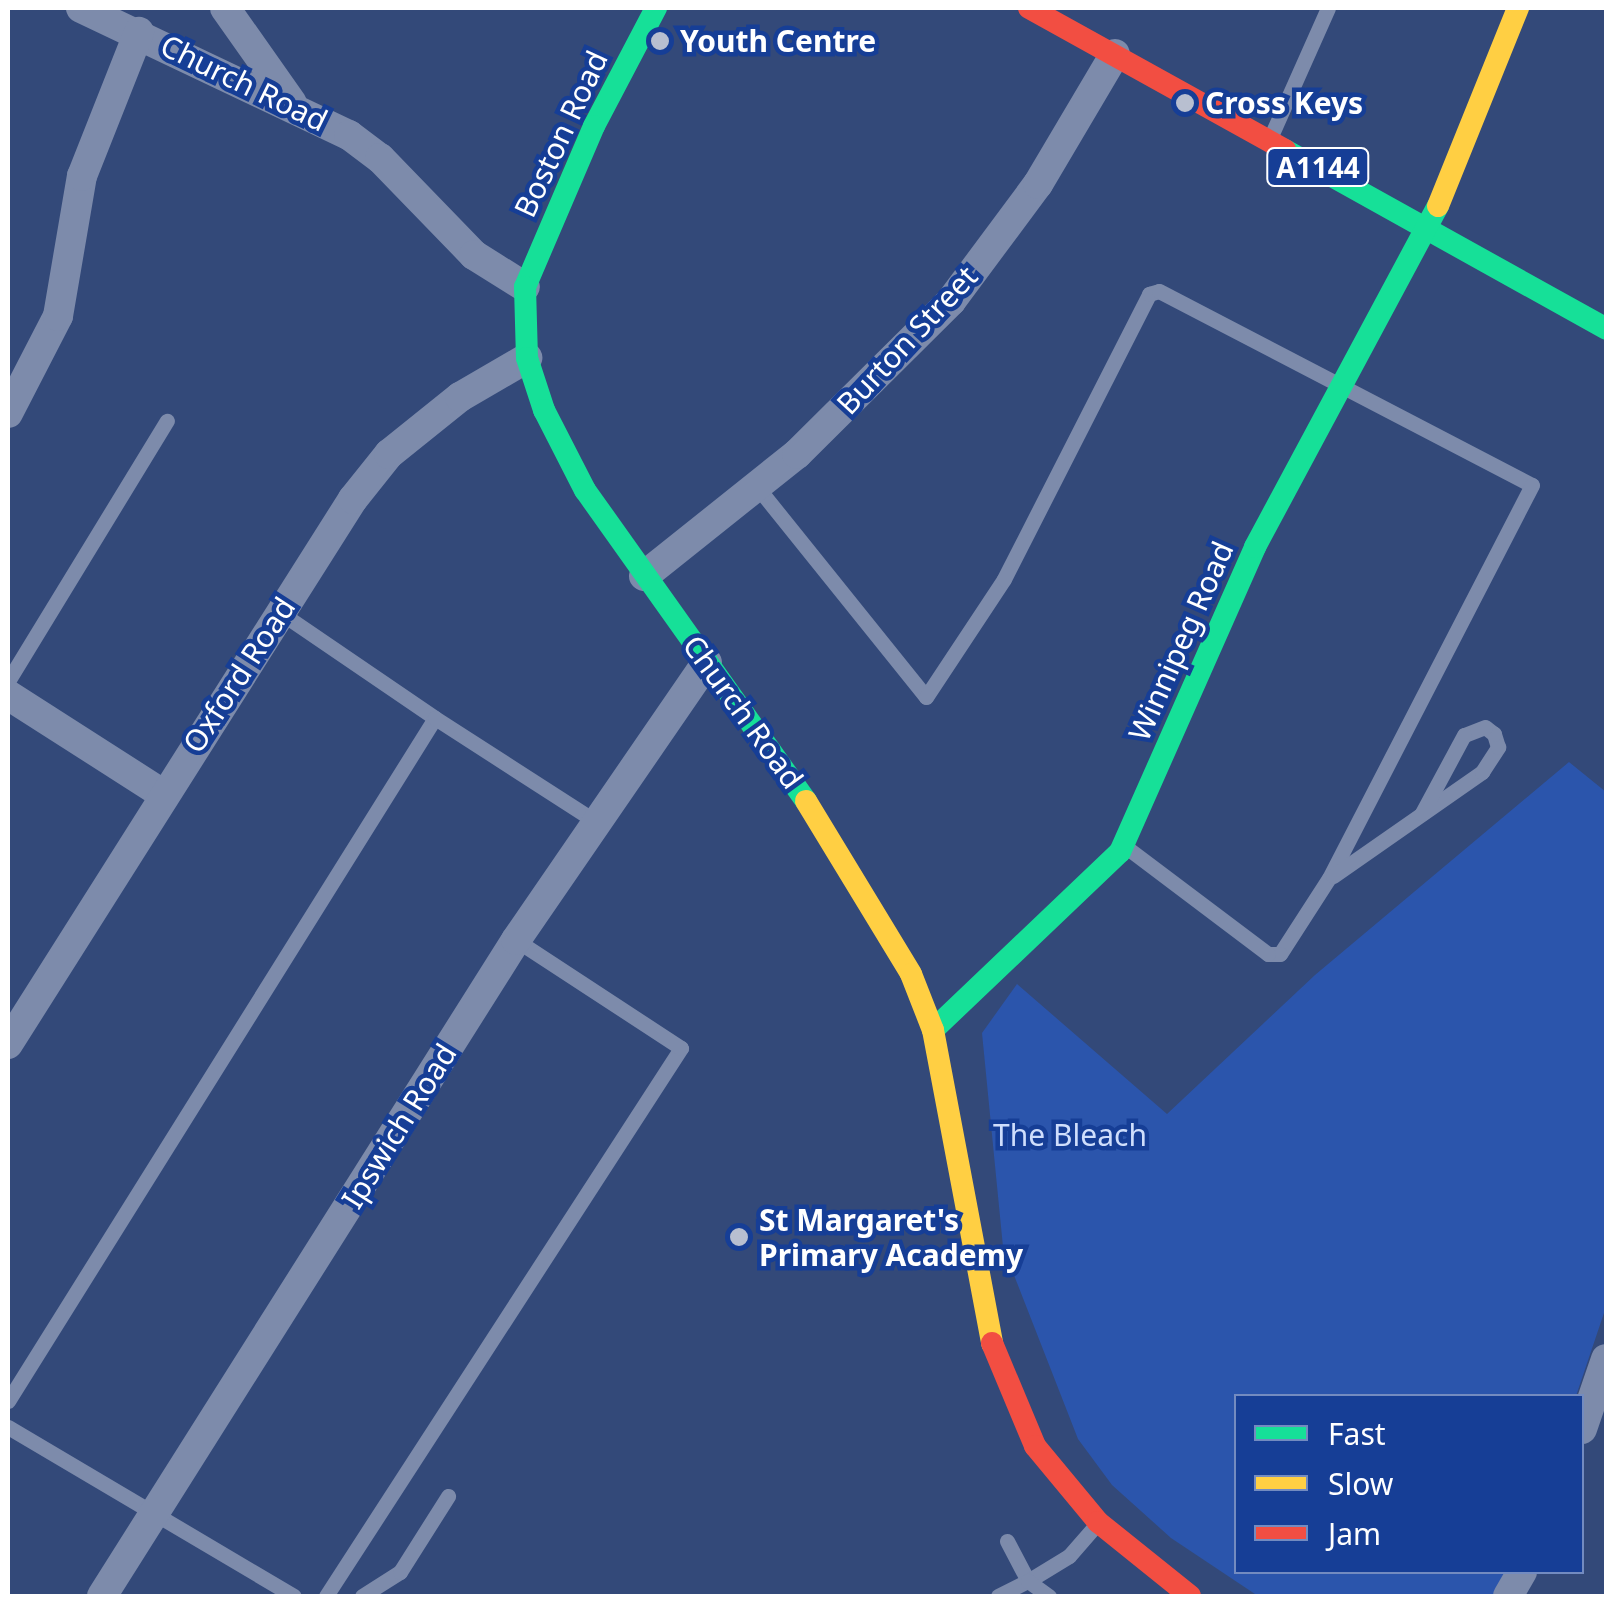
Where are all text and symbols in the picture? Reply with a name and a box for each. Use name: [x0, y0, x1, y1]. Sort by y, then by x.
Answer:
place label: Youth Centre: [680, 23, 876, 59]
street label: Church Road: [155, 27, 333, 139]
marker: Youth Centre: [649, 30, 671, 52]
street label: Boston Road: [507, 45, 615, 223]
place label: Cross Keys: [1205, 85, 1363, 121]
marker: Cross Keys: [1174, 92, 1196, 114]
road number: A1144: [1266, 144, 1370, 190]
street label: Burton Street: [829, 258, 985, 422]
street label: Winnipeg Road: [1121, 536, 1241, 746]
street label: Oxford Road: [175, 591, 303, 759]
street label: Church Road: [675, 628, 811, 796]
street label: Ipswich Road: [334, 1037, 464, 1215]
park label: The Bleach: [993, 1117, 1147, 1153]
place label: St Margaret's Primary Academy: [759, 1202, 1023, 1272]
marker: St Margaret's Primary Academy: [728, 1226, 750, 1248]
legend: [1234, 1394, 1584, 1574]
text: Fast: [1328, 1413, 1386, 1454]
text: Slow: [1328, 1463, 1393, 1504]
text: Jam: [1328, 1513, 1381, 1554]

